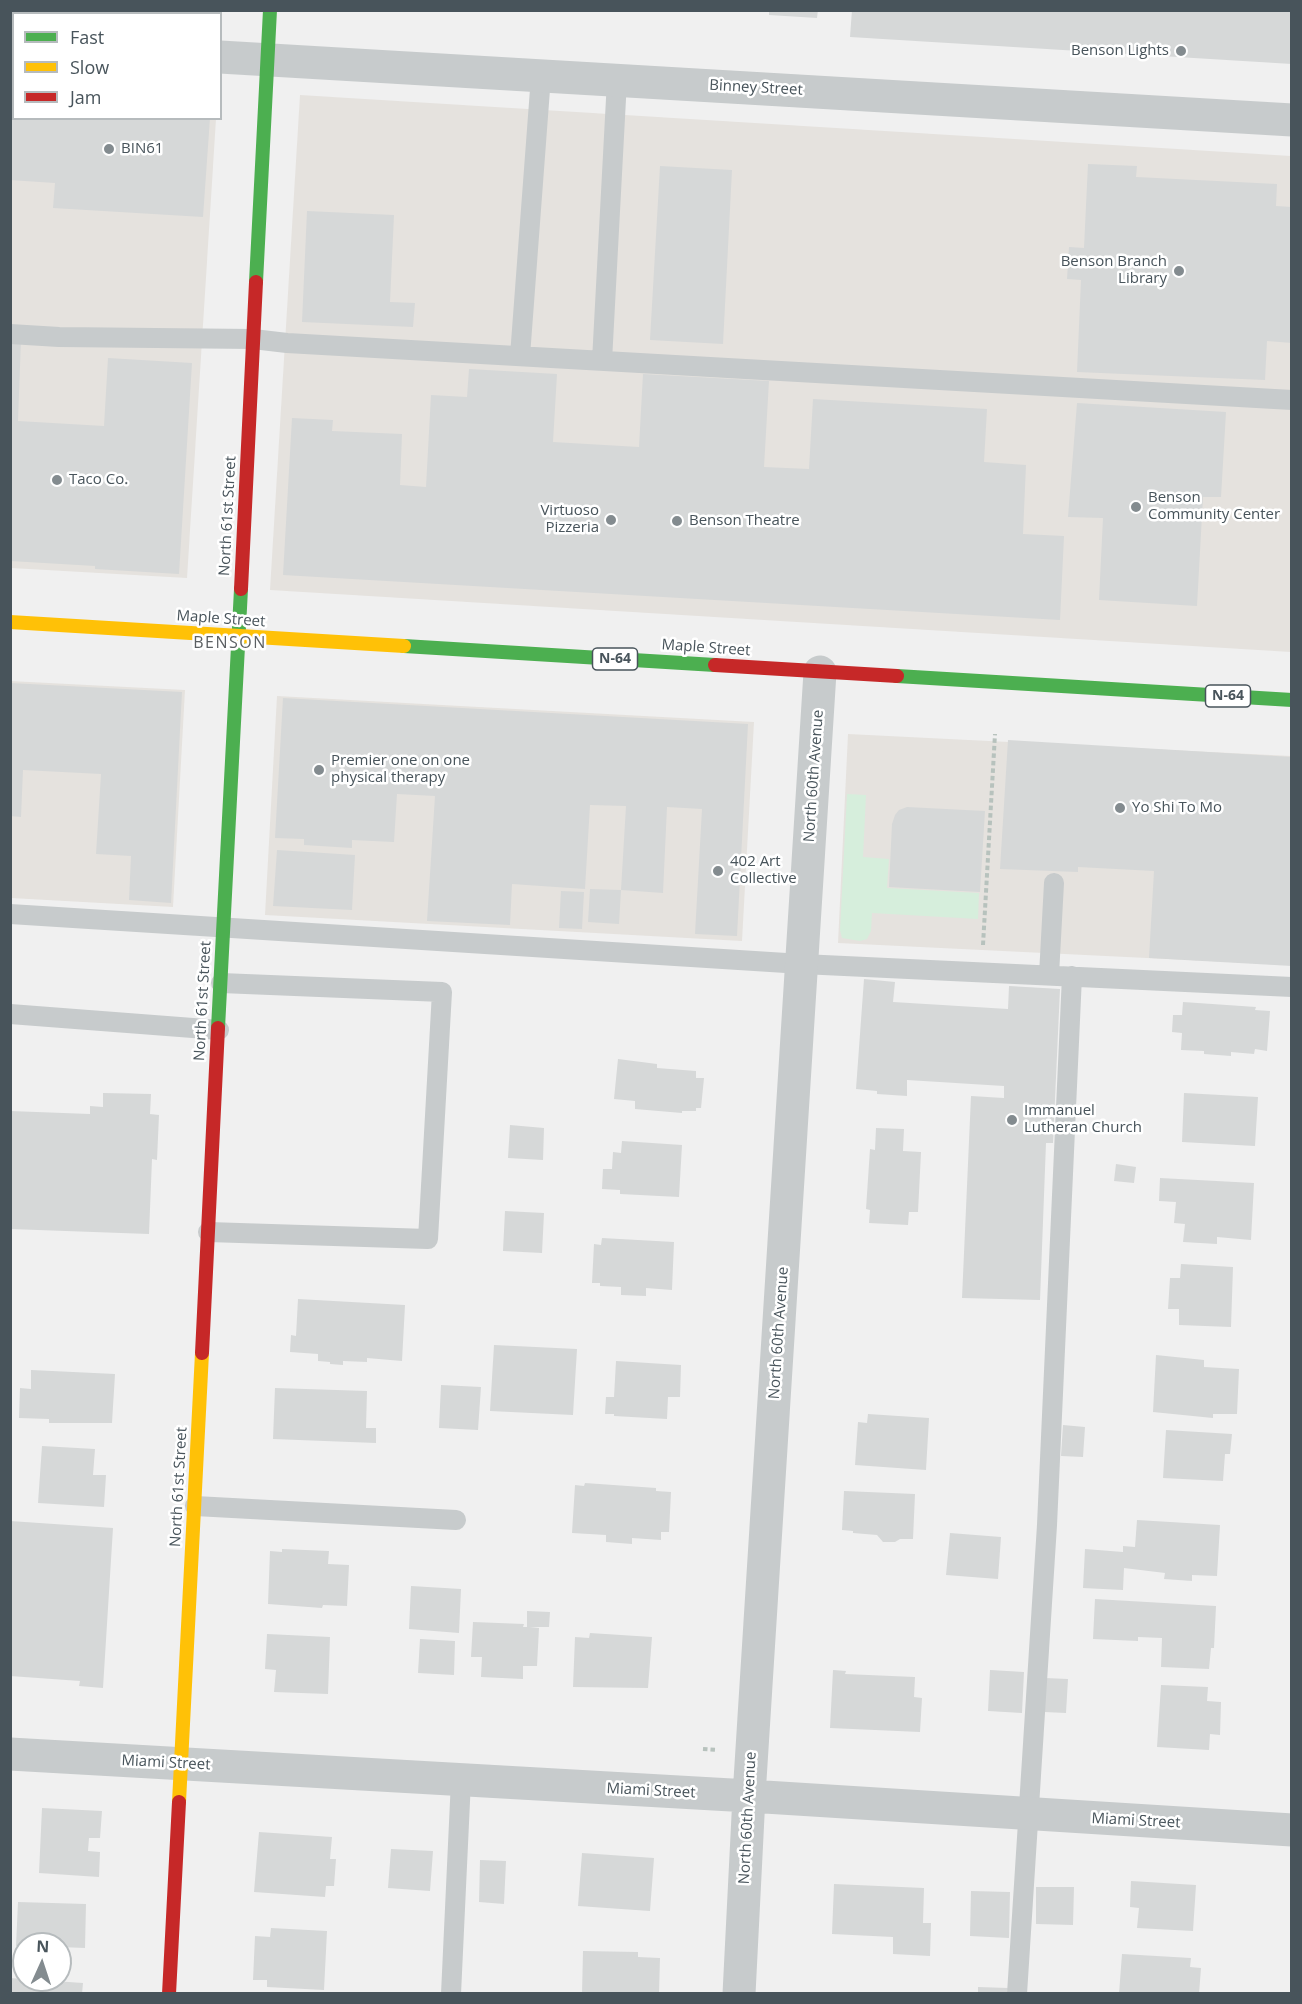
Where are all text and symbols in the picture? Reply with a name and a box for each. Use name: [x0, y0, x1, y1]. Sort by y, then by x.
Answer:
legend: [12, 12, 222, 120]
text: Fast: [70, 25, 104, 49]
place label: Benson Lights: [1071, 42, 1169, 60]
marker: Benson Lights: [1174, 44, 1188, 58]
text: Slow: [70, 55, 109, 79]
street label: Binney Street: [709, 77, 803, 99]
text: Jam: [70, 85, 102, 109]
place label: BIN61: [121, 140, 163, 158]
marker: BIN61: [102, 142, 116, 156]
place label: Benson Branch Library: [1061, 253, 1167, 288]
marker: Benson Branch Library: [1172, 264, 1186, 278]
street label: North 61st Street: [216, 455, 240, 577]
place label: Taco Co.: [69, 471, 128, 489]
marker: Taco Co.: [50, 473, 64, 487]
place label: Benson Community Center: [1148, 489, 1280, 524]
marker: Benson Community Center: [1129, 500, 1143, 514]
place label: Virtuoso Pizzeria: [540, 502, 599, 537]
place label: Benson Theatre: [689, 512, 800, 530]
marker: Virtuoso Pizzeria: [604, 513, 618, 527]
marker: Benson Theatre: [670, 514, 684, 528]
street label: Maple Street: [176, 607, 266, 631]
district label: BENSON: [193, 633, 267, 653]
street label: Maple Street: [661, 636, 751, 660]
road number: N-64: [592, 648, 638, 670]
road number: N-64: [1206, 685, 1250, 707]
street label: North 60th Avenue: [800, 709, 828, 843]
place label: Premier one on one physical therapy: [331, 752, 470, 787]
marker: Premier one on one physical therapy: [312, 763, 326, 777]
place label: Yo Shi To Mo: [1132, 799, 1222, 817]
marker: Yo Shi To Mo: [1113, 801, 1127, 815]
place label: 402 Art Collective: [730, 853, 797, 888]
marker: 402 Art Collective: [711, 864, 725, 878]
street label: North 61st Street: [191, 940, 215, 1062]
place label: Immanuel Lutheran Church: [1024, 1102, 1142, 1137]
marker: Immanuel Lutheran Church: [1005, 1113, 1019, 1127]
street label: North 60th Avenue: [765, 1266, 793, 1400]
street label: North 61st Street: [167, 1426, 191, 1548]
street label: North 60th Avenue: [736, 1751, 760, 1885]
street label: Miami Street: [121, 1752, 211, 1774]
street label: Miami Street: [606, 1780, 696, 1802]
street label: Miami Street: [1091, 1810, 1181, 1832]
north arrow: [12, 1932, 72, 1992]
text: N: [36, 1935, 50, 1957]

